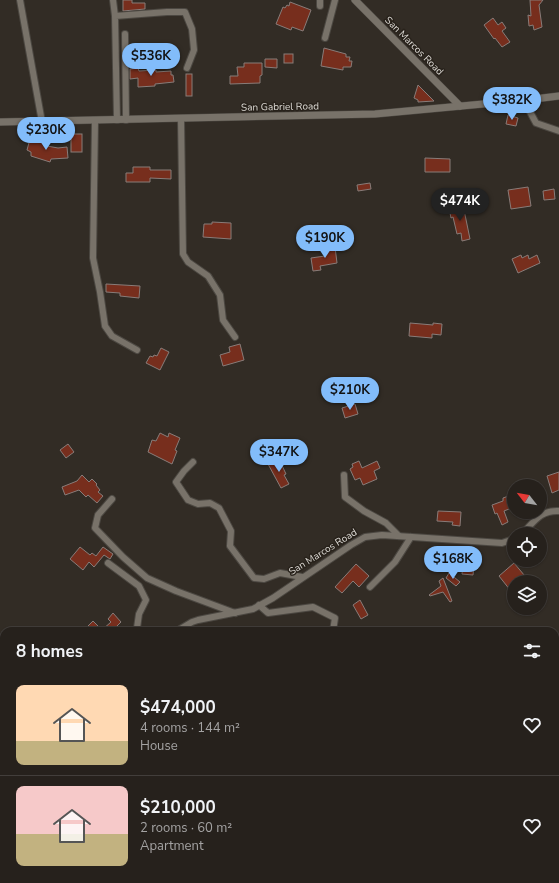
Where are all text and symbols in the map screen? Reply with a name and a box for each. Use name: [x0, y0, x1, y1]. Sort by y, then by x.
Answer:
street label: San Marcos Road: [382, 14, 447, 79]
pin: $536K: [123, 43, 179, 77]
text: $536K: [131, 47, 171, 65]
pin: $382K: [484, 87, 540, 121]
text: $382K: [492, 91, 532, 109]
street label: San Gabriel Road: [241, 99, 319, 115]
pin: $230K: [18, 117, 74, 151]
text: $230K: [26, 121, 66, 139]
pin: $474K: [432, 188, 488, 222]
text: $474K: [440, 192, 480, 210]
pin: $190K: [297, 225, 353, 259]
text: $190K: [305, 229, 345, 247]
pin: $210K: [322, 377, 378, 411]
text: $210K: [330, 381, 370, 399]
pin: $347K: [251, 439, 307, 473]
text: $347K: [259, 443, 299, 461]
north arrow: [507, 479, 547, 519]
map controls: [507, 479, 547, 615]
street label: San Marcos Road: [286, 525, 360, 579]
button: locate: [507, 527, 547, 567]
pin: $168K: [425, 546, 481, 580]
text: $168K: [433, 550, 473, 568]
button: layers: [507, 575, 547, 615]
text: 8 homes: [16, 640, 83, 663]
icon: filters: [521, 640, 543, 662]
text: $474,000: [140, 696, 216, 719]
icon: home: [48, 701, 96, 749]
icon: heart: [521, 714, 543, 736]
text: 4 rooms · 144 m²: [140, 719, 240, 737]
text: House: [140, 737, 178, 755]
text: $210,000: [140, 796, 216, 819]
icon: home: [48, 802, 96, 850]
icon: heart: [521, 815, 543, 837]
text: 2 rooms · 60 m²: [140, 819, 232, 837]
text: Apartment: [140, 837, 203, 855]

